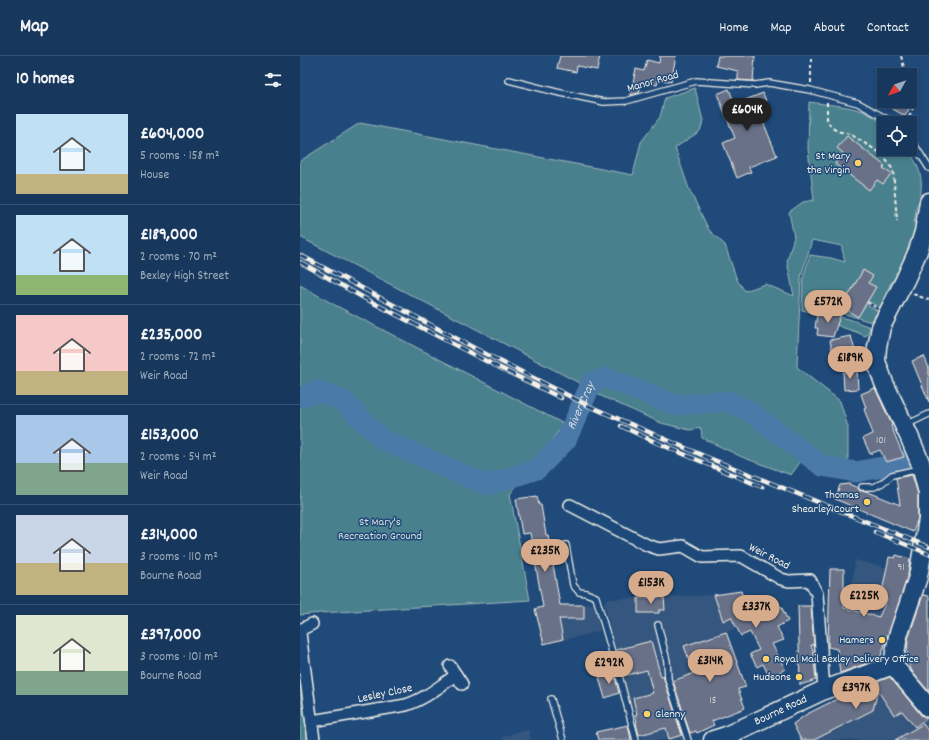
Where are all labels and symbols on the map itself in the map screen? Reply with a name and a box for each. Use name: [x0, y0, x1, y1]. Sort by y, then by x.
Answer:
street label: Manor Road: [625, 66, 681, 98]
north arrow: [877, 68, 917, 108]
pin: £604K: [719, 98, 775, 132]
place label: St Mary the Virgin: [807, 148, 851, 179]
marker: St Mary the Virgin: [853, 158, 863, 168]
pin: £572K: [800, 290, 856, 324]
pin: £189K: [822, 346, 878, 380]
water label: River Cray: [562, 378, 601, 433]
house number: 101: [876, 434, 886, 448]
place label: Thomas Shearley Court: [792, 487, 860, 518]
marker: Thomas Shearley Court: [862, 497, 872, 507]
park label: St Mary's Recreation Ground: [338, 514, 422, 545]
pin: £235K: [517, 539, 573, 573]
street label: Weir Road: [746, 539, 792, 575]
house number: 91: [898, 561, 904, 575]
pin: £153K: [623, 571, 679, 605]
pin: £225K: [836, 584, 892, 618]
pin: £337K: [728, 595, 784, 629]
place label: Hamers: [839, 632, 874, 649]
marker: Hamers: [877, 635, 887, 645]
pin: £314K: [682, 649, 738, 683]
pin: £292K: [581, 651, 637, 685]
place label: Royal Mail Bexley Delivery Office: [774, 651, 919, 668]
marker: Royal Mail Bexley Delivery Office: [761, 654, 771, 664]
place label: Hudsons: [753, 669, 791, 686]
marker: Hudsons: [794, 672, 804, 682]
pin: £397K: [828, 676, 884, 710]
street label: Lesley Close: [356, 680, 414, 708]
street label: Bourne Road: [751, 691, 810, 730]
house number: 15: [710, 694, 717, 708]
place label: Glenny: [655, 706, 686, 723]
marker: Glenny: [642, 709, 652, 719]

